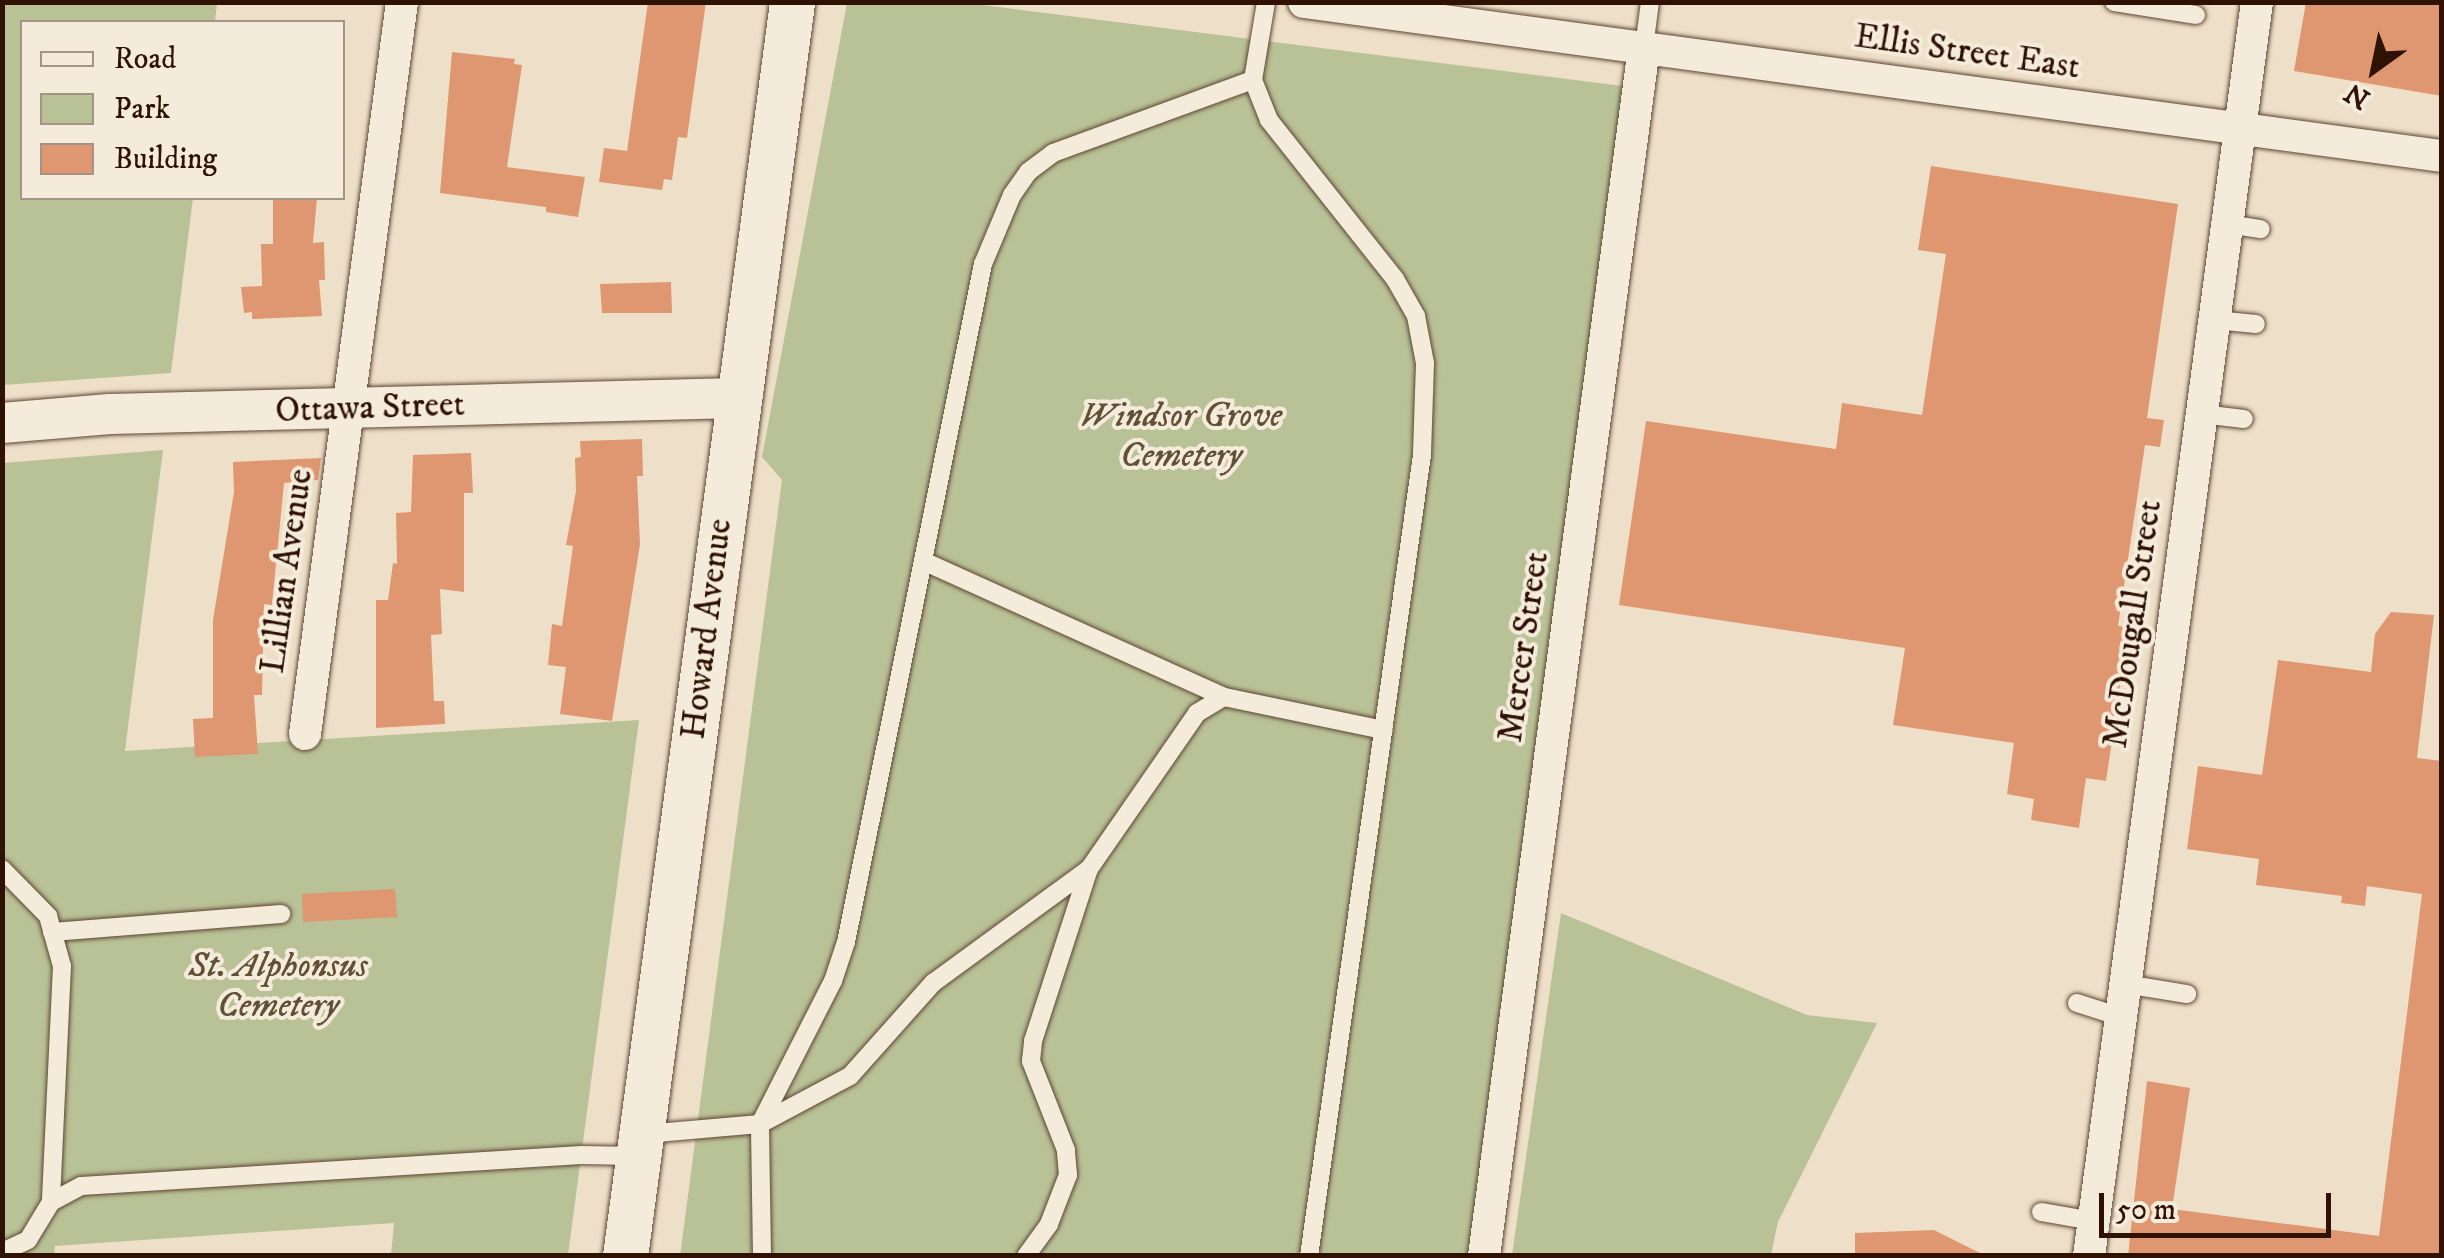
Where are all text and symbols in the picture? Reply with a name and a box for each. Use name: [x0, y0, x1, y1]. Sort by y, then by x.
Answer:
street label: Ellis Street East: [1852, 15, 2082, 89]
legend: [20, 20, 345, 200]
north arrow: [2324, 20, 2424, 120]
text: Road: [114, 41, 176, 78]
text: N: [2338, 75, 2377, 117]
text: Park: [114, 91, 170, 128]
text: Building: [114, 141, 217, 178]
street label: Ottawa Street: [275, 384, 465, 432]
park label: Windsor Grove Cemetery: [1080, 395, 1282, 477]
street label: Lillian Avenue: [252, 466, 322, 676]
street label: McDougall Street: [2095, 497, 2171, 751]
street label: Howard Avenue: [673, 516, 741, 742]
street label: Mercer Street: [1490, 549, 1558, 745]
park label: St. Alphonsus Cemetery: [188, 945, 368, 1027]
scale bar: [2104, 1173, 2336, 1235]
text: 50 m: [2116, 1192, 2176, 1229]

